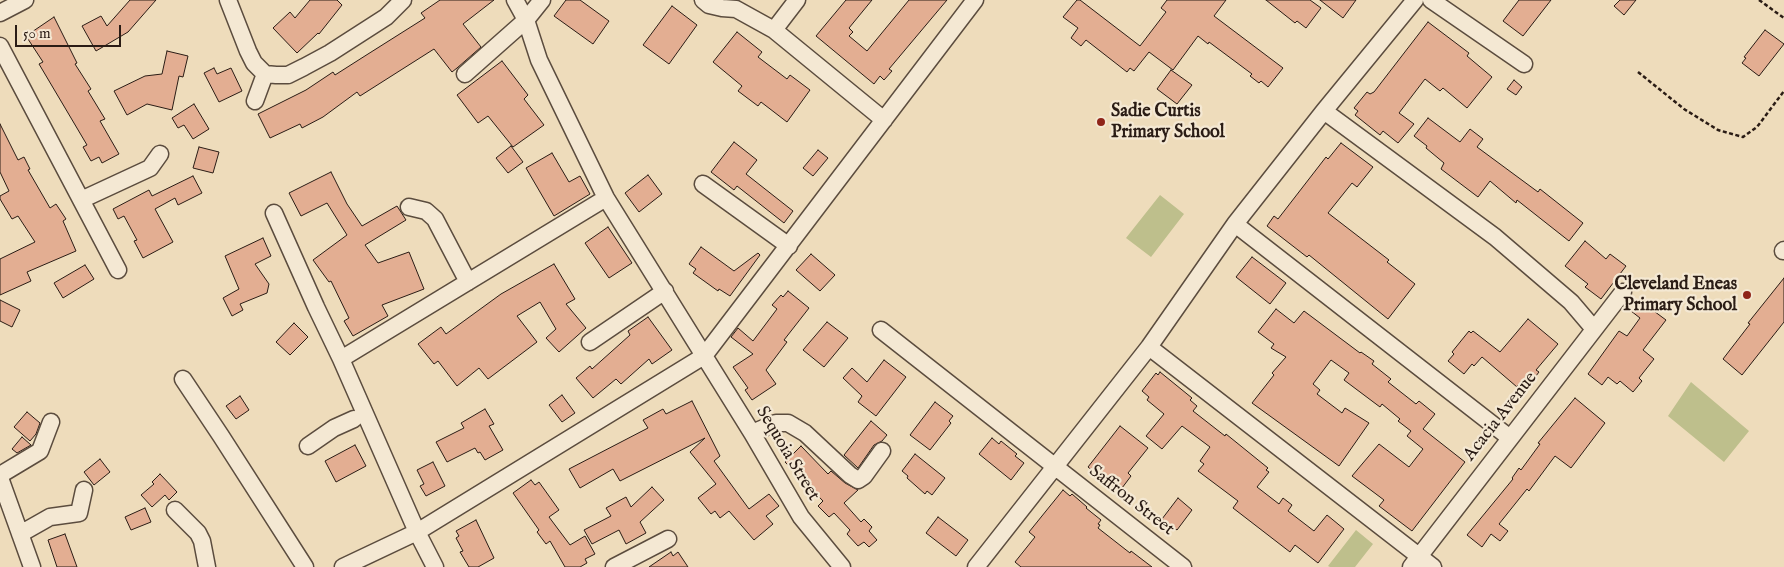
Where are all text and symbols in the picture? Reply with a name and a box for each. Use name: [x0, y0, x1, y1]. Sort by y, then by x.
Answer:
scale bar: [18, 15, 124, 47]
text: 50 m: [23, 24, 51, 43]
place label: Sadie Curtis Primary School: [1111, 101, 1225, 144]
marker: Sadie Curtis Primary School: [1095, 116, 1107, 128]
place label: Cleveland Eneas Primary School: [1615, 274, 1737, 316]
marker: Cleveland Eneas Primary School: [1741, 289, 1753, 301]
street label: Acacia Avenue: [1460, 368, 1542, 466]
street label: Sequoia Street: [750, 403, 824, 505]
street label: Saffron Street: [1084, 461, 1178, 541]

